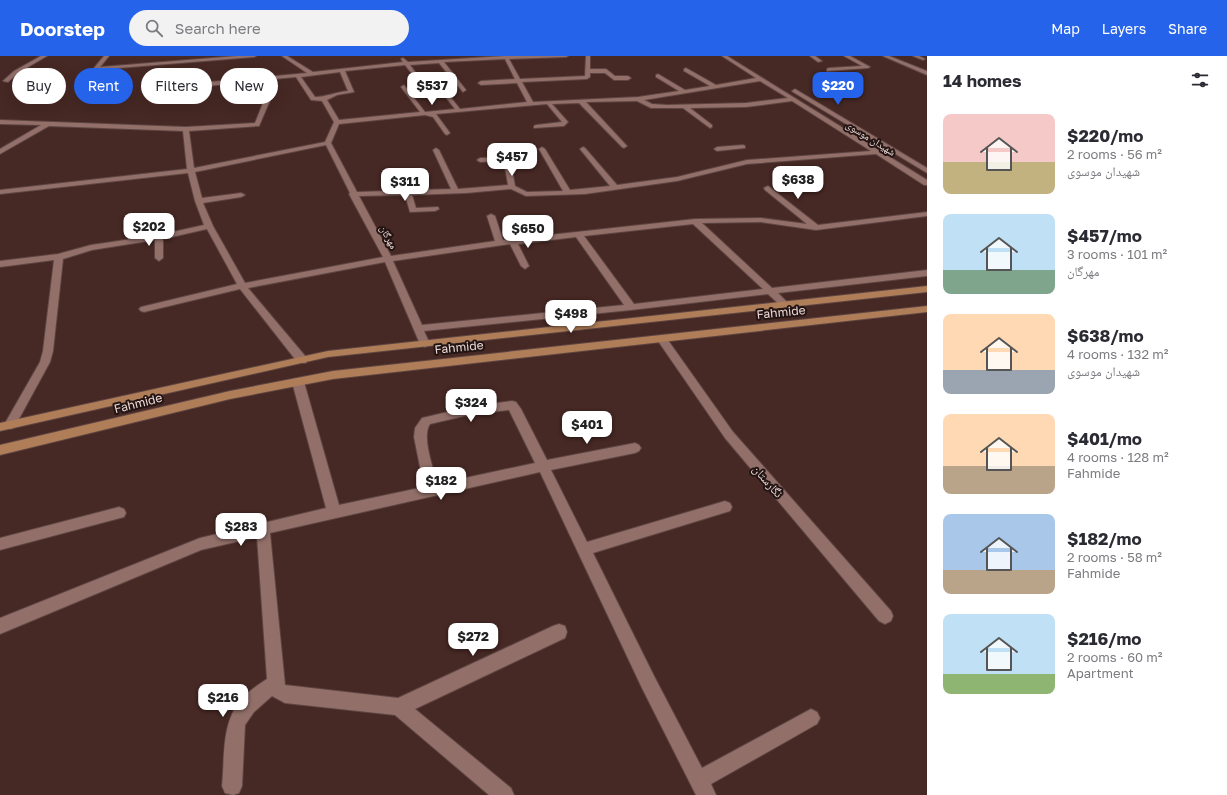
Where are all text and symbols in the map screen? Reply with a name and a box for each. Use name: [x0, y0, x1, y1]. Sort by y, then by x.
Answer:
search box: [129, 10, 409, 46]
text: Doorstep: [20, 17, 105, 40]
icon: search: [143, 17, 165, 39]
text: Search here: [175, 19, 261, 37]
text: Map: [1051, 20, 1080, 37]
text: Layers: [1102, 20, 1146, 37]
text: Share: [1168, 20, 1207, 37]
chip: Buy: [12, 68, 66, 104]
chip: Rent: [74, 68, 133, 104]
chip: Filters: [141, 68, 212, 104]
chip: New: [220, 68, 278, 104]
icon: filters: [1189, 69, 1211, 91]
text: 14 homes: [943, 70, 1022, 91]
pin: $537: [408, 72, 456, 106]
pin: $220: [814, 72, 862, 106]
text: $537: [416, 77, 448, 93]
text: $220: [821, 77, 855, 93]
street label: شهیدان موسوی: [843, 118, 898, 159]
text: $220/mo: [1067, 125, 1143, 146]
icon: home: [975, 130, 1023, 178]
pin: $457: [488, 143, 536, 177]
text: 2 rooms · 56 m²: [1067, 146, 1162, 162]
text: $457: [496, 148, 528, 164]
text: شهیدان موسوی: [1067, 163, 1140, 179]
pin: $638: [774, 166, 822, 200]
pin: $311: [381, 168, 429, 202]
text: $638: [781, 171, 815, 187]
text: $311: [390, 173, 420, 189]
pin: $202: [125, 213, 173, 247]
pin: $650: [504, 215, 552, 249]
text: $202: [132, 218, 166, 234]
text: $650: [511, 220, 545, 236]
street label: مهرگان: [377, 223, 400, 252]
text: $457/mo: [1067, 225, 1142, 246]
icon: home: [975, 230, 1023, 278]
text: 3 rooms · 101 m²: [1067, 246, 1167, 262]
text: مهرگان: [1067, 263, 1099, 279]
pin: $498: [547, 300, 595, 334]
street label: Fahmide: [756, 302, 806, 322]
text: $498: [554, 305, 588, 321]
text: $638/mo: [1067, 325, 1144, 346]
icon: home: [975, 330, 1023, 378]
street label: Fahmide: [434, 337, 484, 357]
text: 4 rooms · 132 m²: [1067, 346, 1168, 362]
text: شهیدان موسوی: [1067, 363, 1140, 379]
pin: $324: [447, 389, 495, 423]
street label: Fahmide: [112, 390, 164, 416]
text: $324: [455, 394, 487, 410]
pin: $401: [563, 411, 611, 445]
text: $401: [571, 416, 603, 432]
text: $401/mo: [1067, 428, 1142, 449]
icon: home: [975, 430, 1023, 478]
text: 4 rooms · 128 m²: [1067, 449, 1169, 465]
street label: نگارستان: [750, 461, 786, 501]
text: Fahmide: [1067, 465, 1120, 481]
pin: $182: [417, 467, 465, 501]
text: $182: [425, 472, 457, 488]
pin: $283: [217, 513, 265, 547]
text: $283: [225, 518, 257, 534]
text: $182/mo: [1067, 528, 1142, 549]
icon: home: [975, 530, 1023, 578]
text: 2 rooms · 58 m²: [1067, 549, 1162, 565]
text: Fahmide: [1067, 565, 1120, 581]
pin: $272: [449, 623, 497, 657]
text: $272: [457, 628, 489, 644]
text: $216/mo: [1067, 628, 1142, 649]
icon: home: [975, 630, 1023, 678]
text: 2 rooms · 60 m²: [1067, 649, 1163, 665]
text: Apartment: [1067, 665, 1134, 681]
pin: $216: [199, 684, 247, 718]
text: $216: [207, 689, 239, 705]

